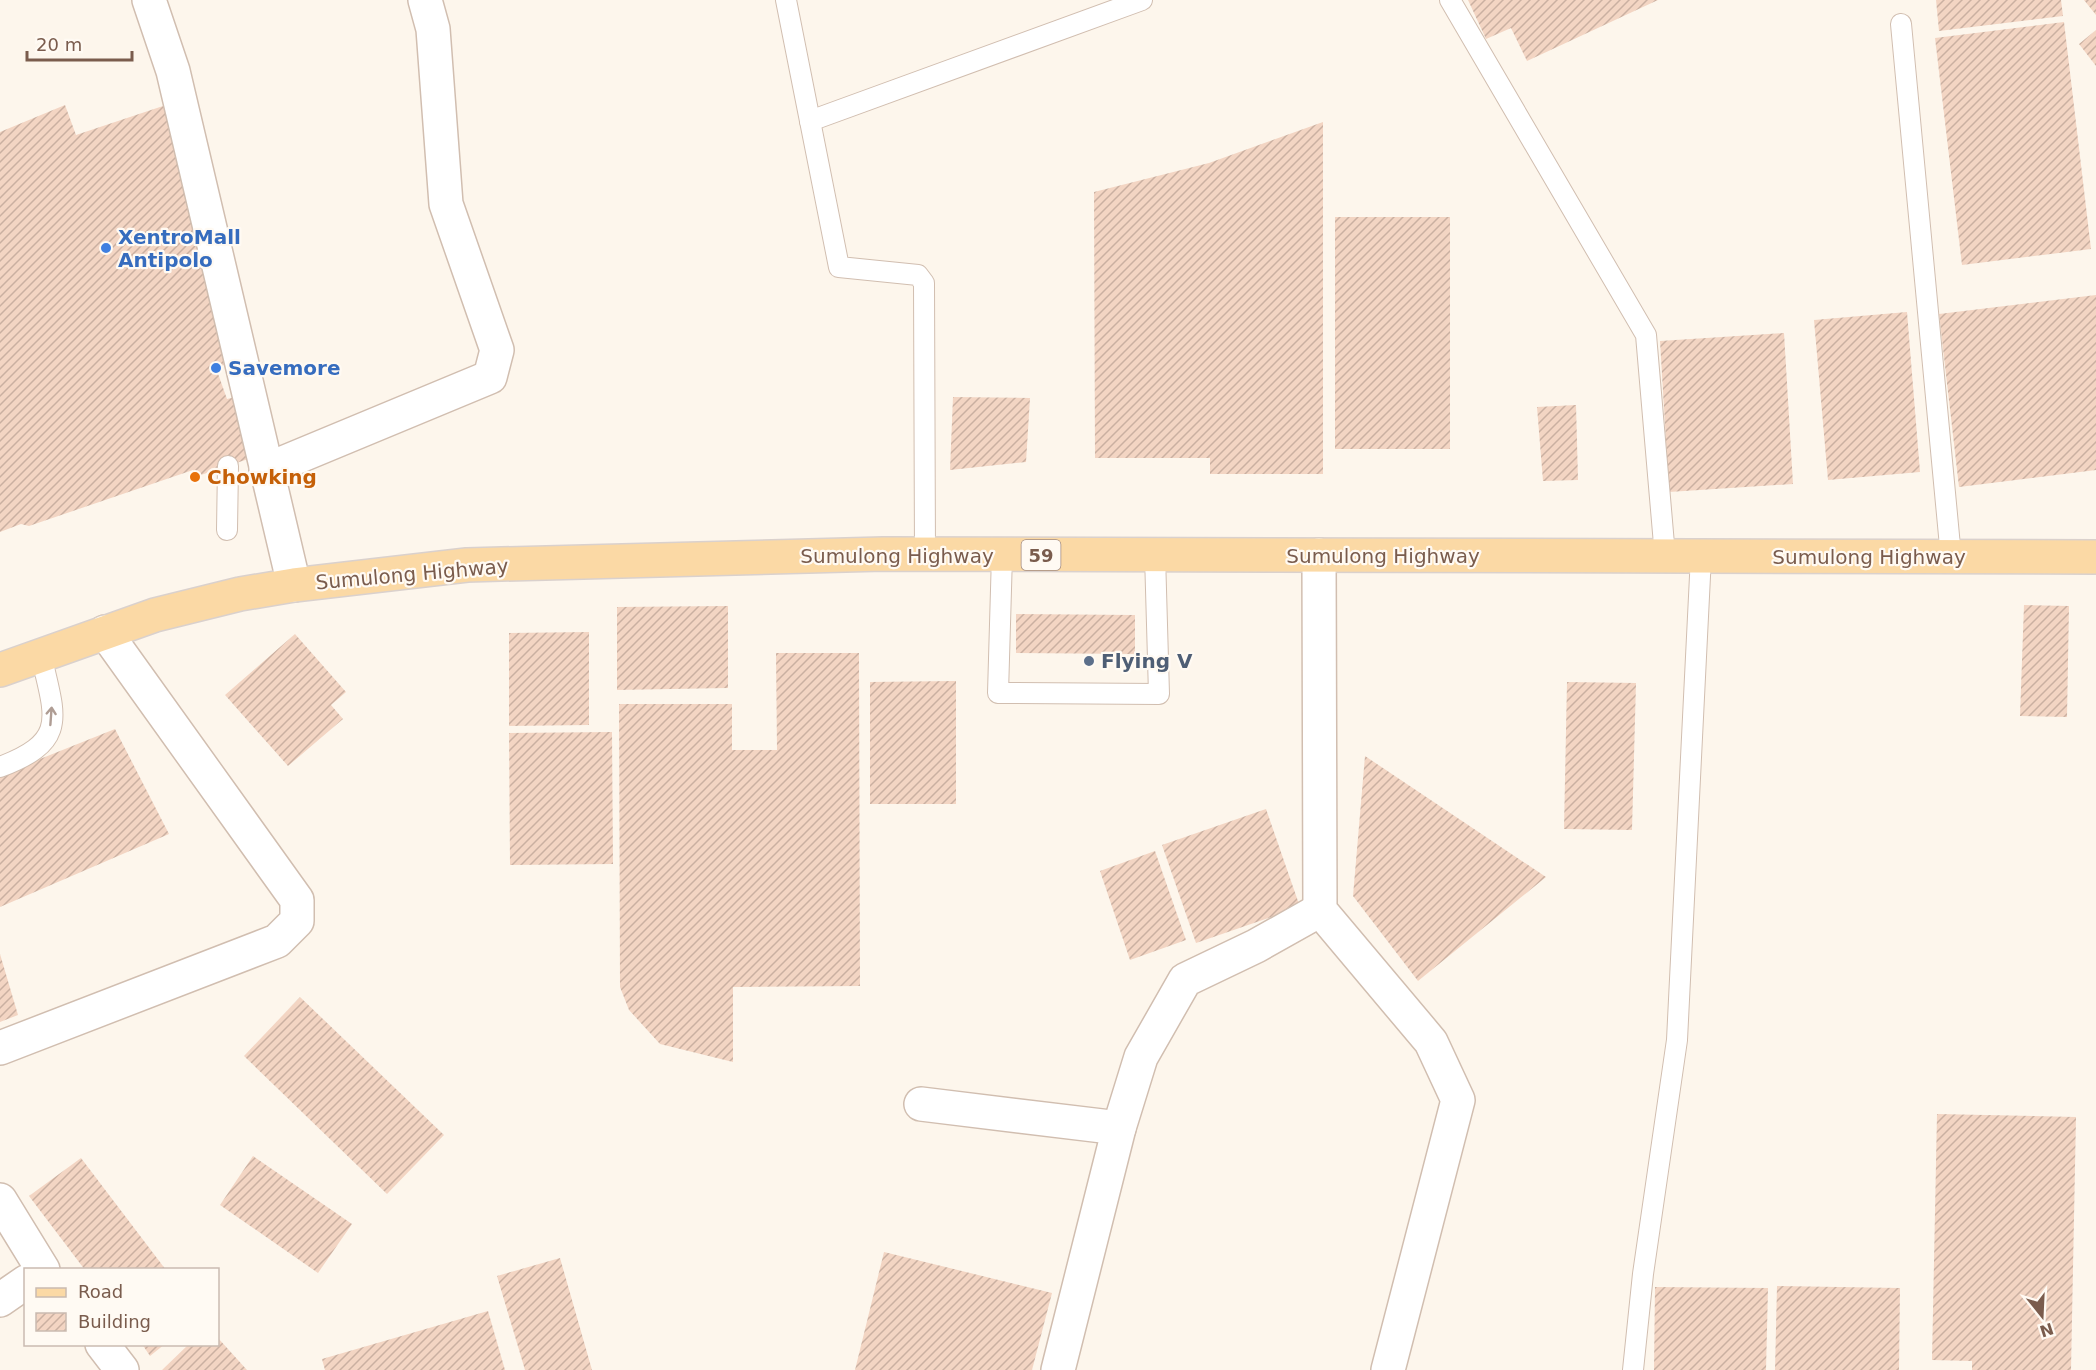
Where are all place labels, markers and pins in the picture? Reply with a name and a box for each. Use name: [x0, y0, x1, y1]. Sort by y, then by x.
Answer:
place label: XentroMall Antipolo: [118, 225, 241, 272]
marker: XentroMall Antipolo: [99, 241, 113, 255]
place label: Savemore: [228, 356, 341, 380]
marker: Savemore: [209, 361, 223, 375]
place label: Chowking: [207, 465, 317, 489]
marker: Chowking: [188, 470, 202, 484]
place label: Flying V: [1101, 649, 1193, 673]
marker: Flying V: [1082, 654, 1096, 668]

